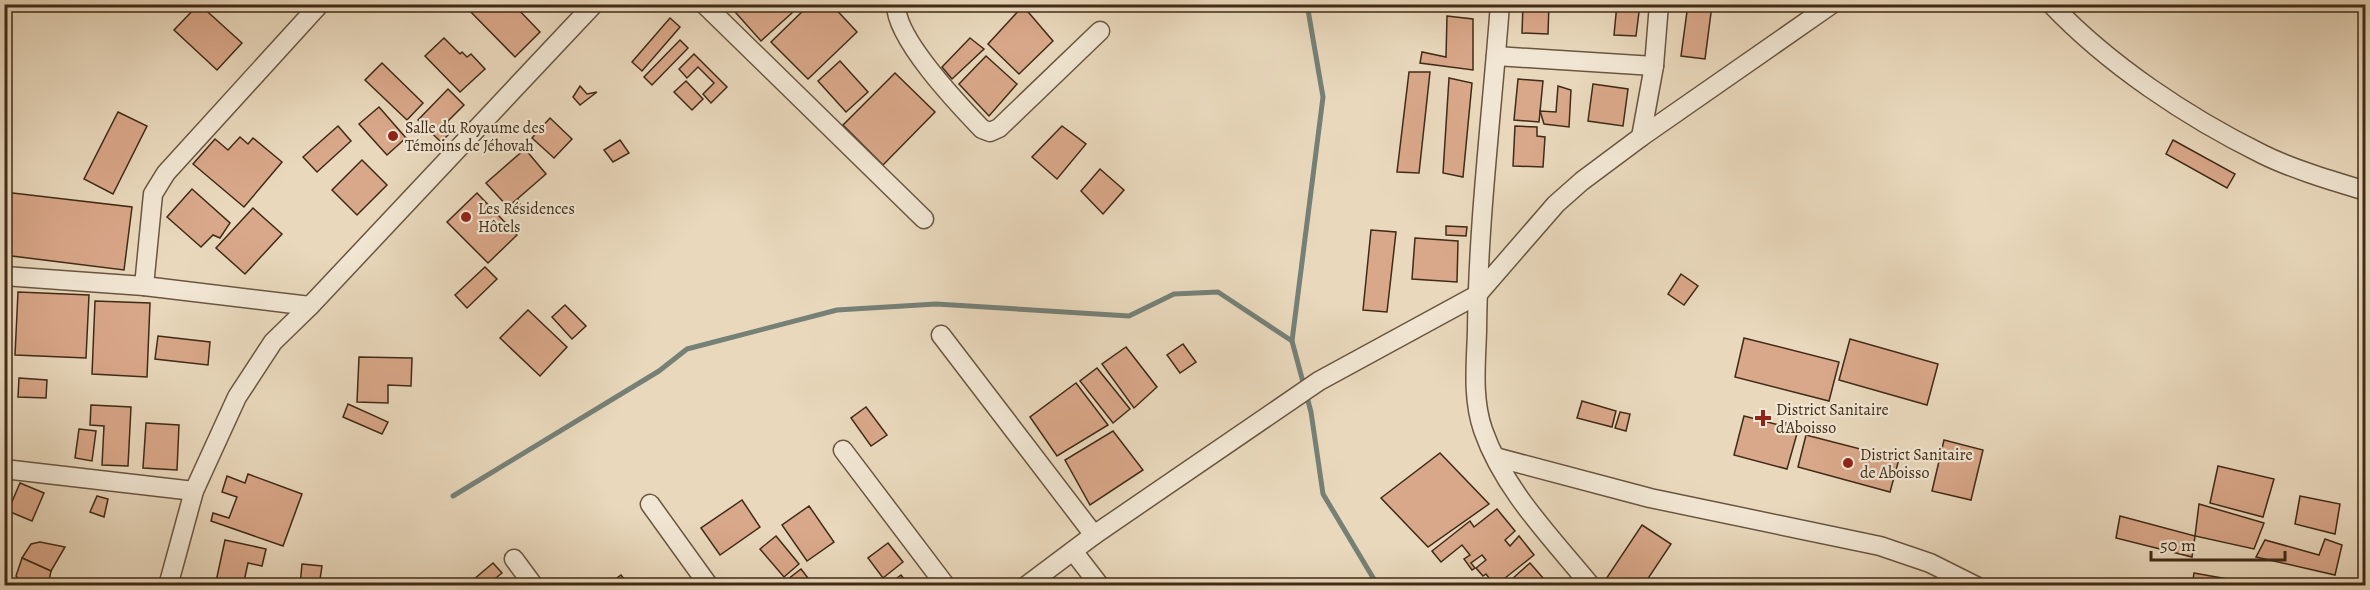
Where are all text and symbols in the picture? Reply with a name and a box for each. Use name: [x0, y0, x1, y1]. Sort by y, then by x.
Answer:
place label: Salle du Royaume des Témoins de Jéhovah: [405, 117, 545, 157]
marker: Salle du Royaume des Témoins de Jéhovah: [386, 129, 400, 143]
place label: Les Résidences Hôtels: [478, 198, 575, 238]
marker: Les Résidences Hôtels: [459, 210, 473, 224]
place label: District Sanitaire d'Aboisso: [1776, 399, 1889, 439]
marker: District Sanitaire d'Aboisso: [1754, 409, 1772, 427]
place label: District Sanitaire de Aboisso: [1860, 444, 1973, 484]
marker: District Sanitaire de Aboisso: [1841, 456, 1855, 470]
scale bar: [2151, 524, 2284, 562]
text: 50 m: [2160, 533, 2196, 557]

